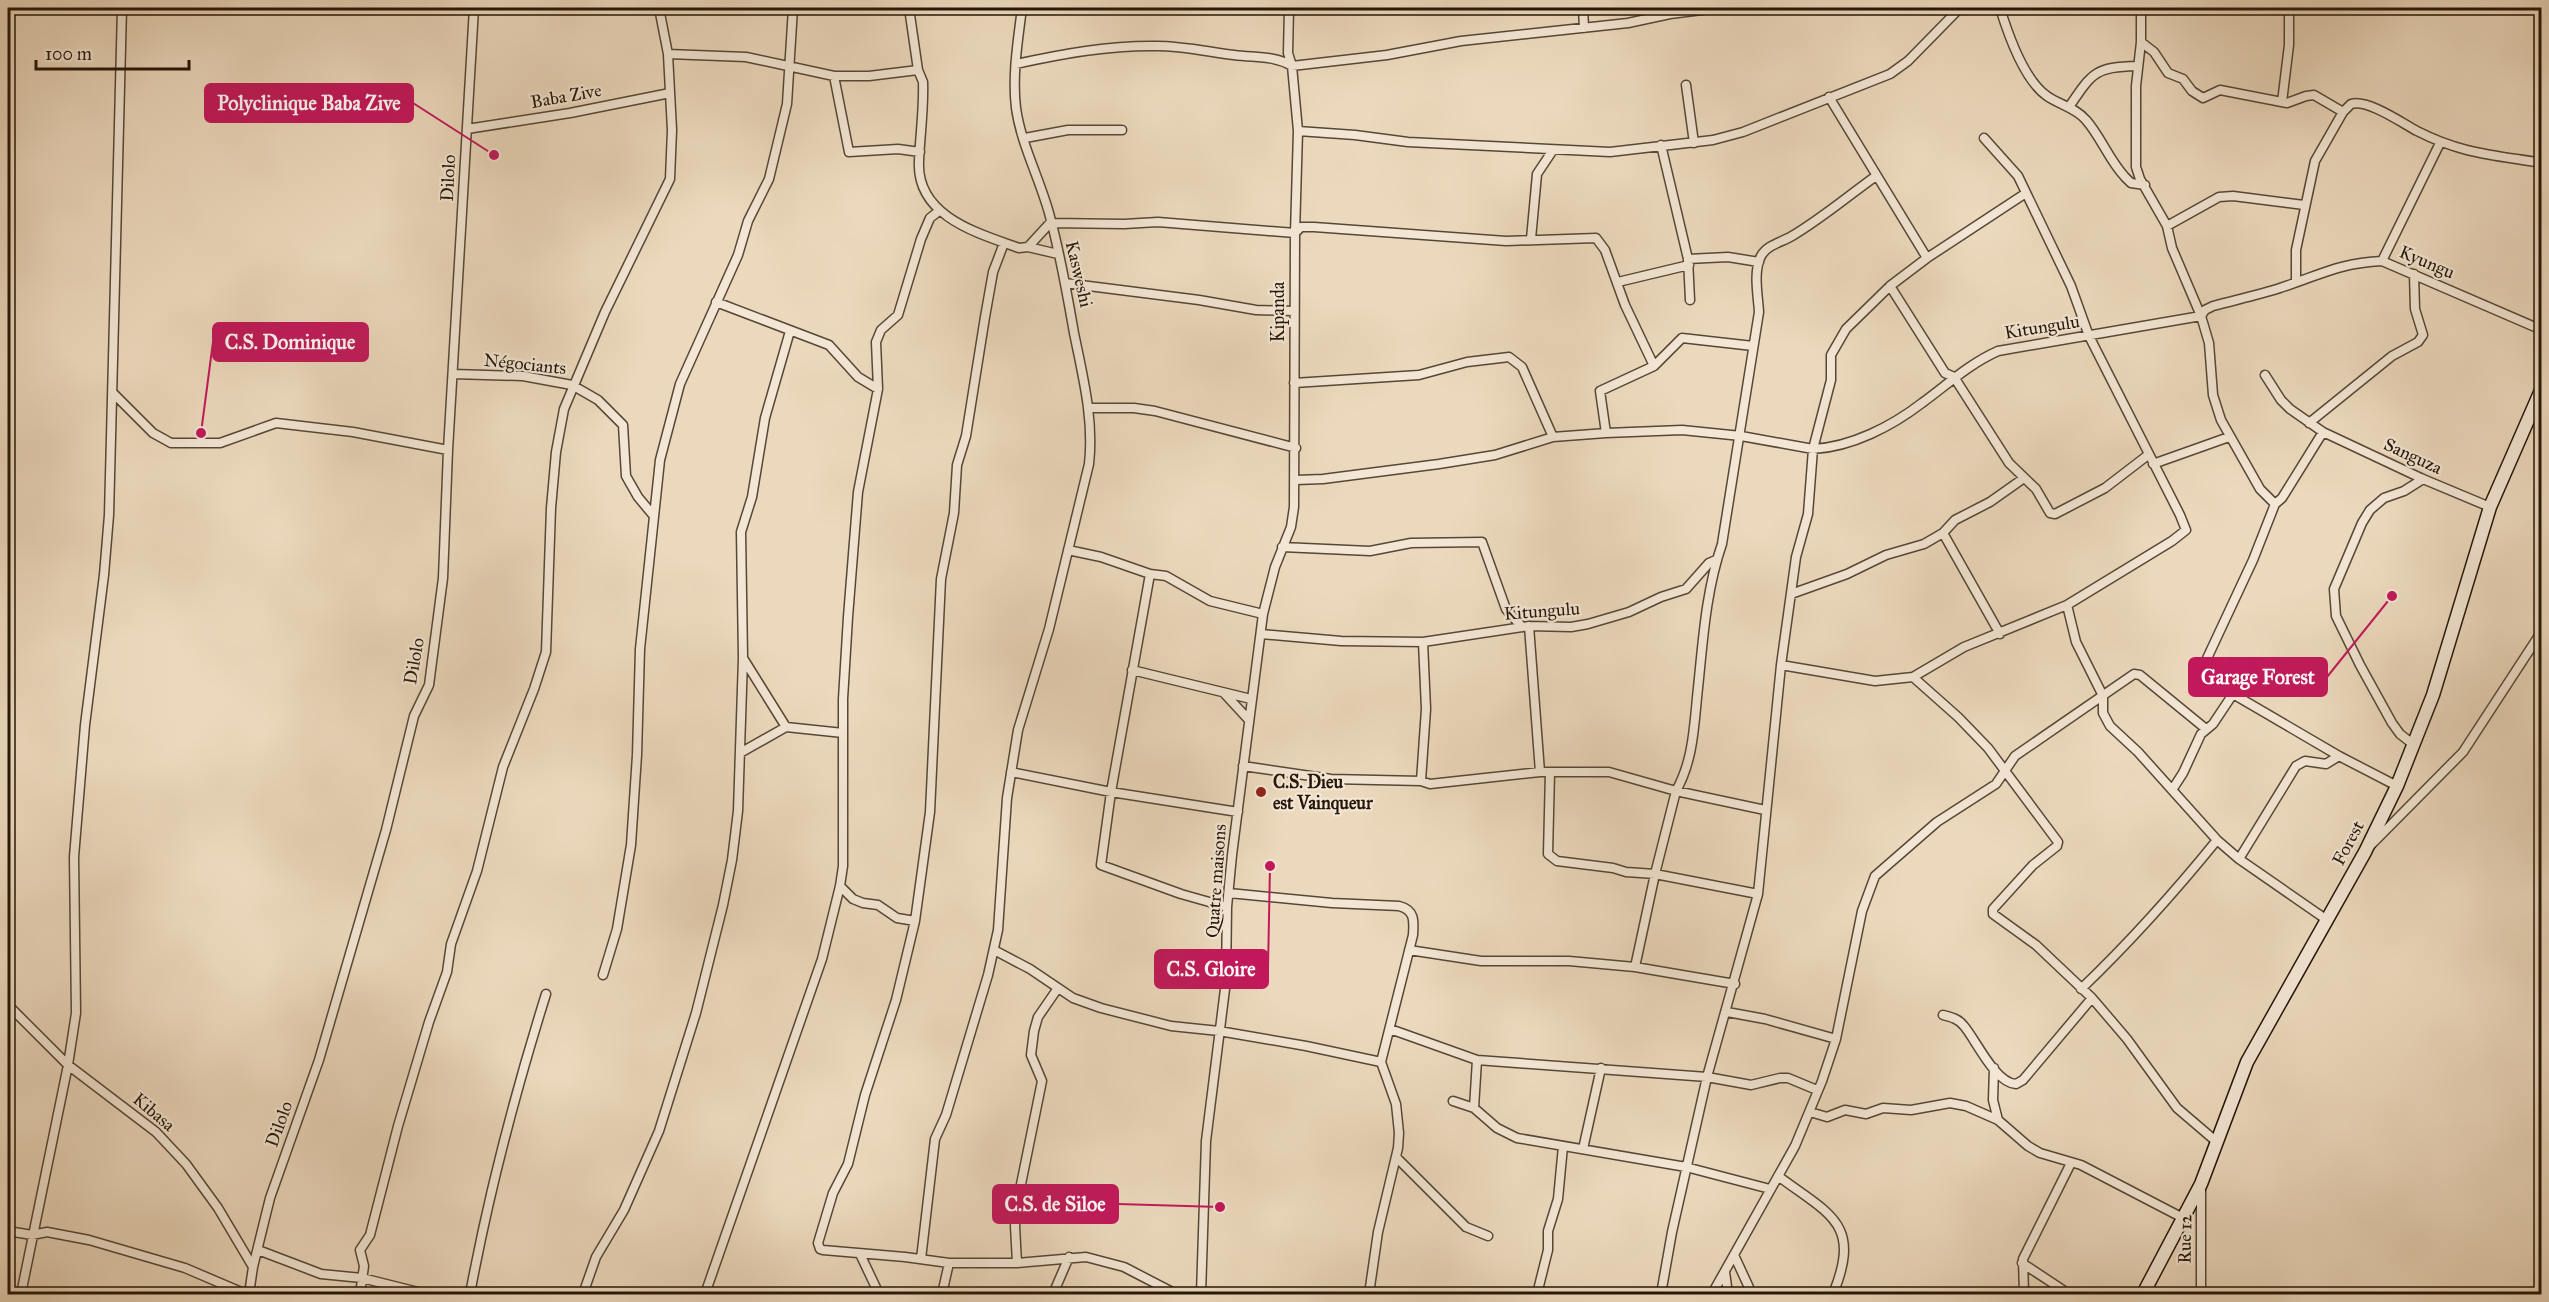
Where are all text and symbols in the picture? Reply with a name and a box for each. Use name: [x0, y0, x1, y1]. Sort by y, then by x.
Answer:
scale bar: [36, 33, 189, 71]
text: 100 m: [45, 43, 92, 65]
street label: Baba Zive: [529, 79, 603, 113]
callout: Polyclinique Baba Zive: [205, 84, 413, 122]
text: Polyclinique Baba Zive: [217, 91, 401, 116]
street label: Dilolo: [436, 154, 460, 202]
street label: Kasweshi: [1061, 239, 1097, 309]
street label: Kyungu: [2396, 241, 2458, 285]
street label: Kipanda: [1267, 281, 1289, 342]
street label: Kitungulu: [2003, 310, 2082, 345]
callout: C.S. Dominique: [213, 323, 368, 361]
text: C.S. Dominique: [225, 330, 356, 355]
street label: Négociants: [483, 349, 567, 380]
street label: Sanguza: [2380, 433, 2446, 480]
street label: Kitungulu: [1503, 597, 1581, 626]
street label: Dilolo: [399, 636, 429, 686]
callout: Garage Forest: [2189, 658, 2327, 696]
text: Garage Forest: [2201, 665, 2316, 690]
place label: C.S. Dieu est Vainqueur: [1273, 771, 1374, 815]
marker: C.S. Dieu est Vainqueur: [1254, 785, 1268, 799]
street label: Forest: [2327, 816, 2369, 869]
street label: Quatre maisons: [1201, 823, 1231, 939]
callout: C.S. Gloire: [1155, 950, 1268, 988]
text: C.S. Gloire: [1166, 957, 1256, 981]
street label: Kibasa: [128, 1088, 180, 1136]
street label: Dilolo: [261, 1098, 297, 1150]
callout: C.S. de Siloe: [993, 1185, 1118, 1223]
text: C.S. de Siloe: [1004, 1192, 1106, 1216]
street label: Rue 12: [2174, 1214, 2196, 1264]

